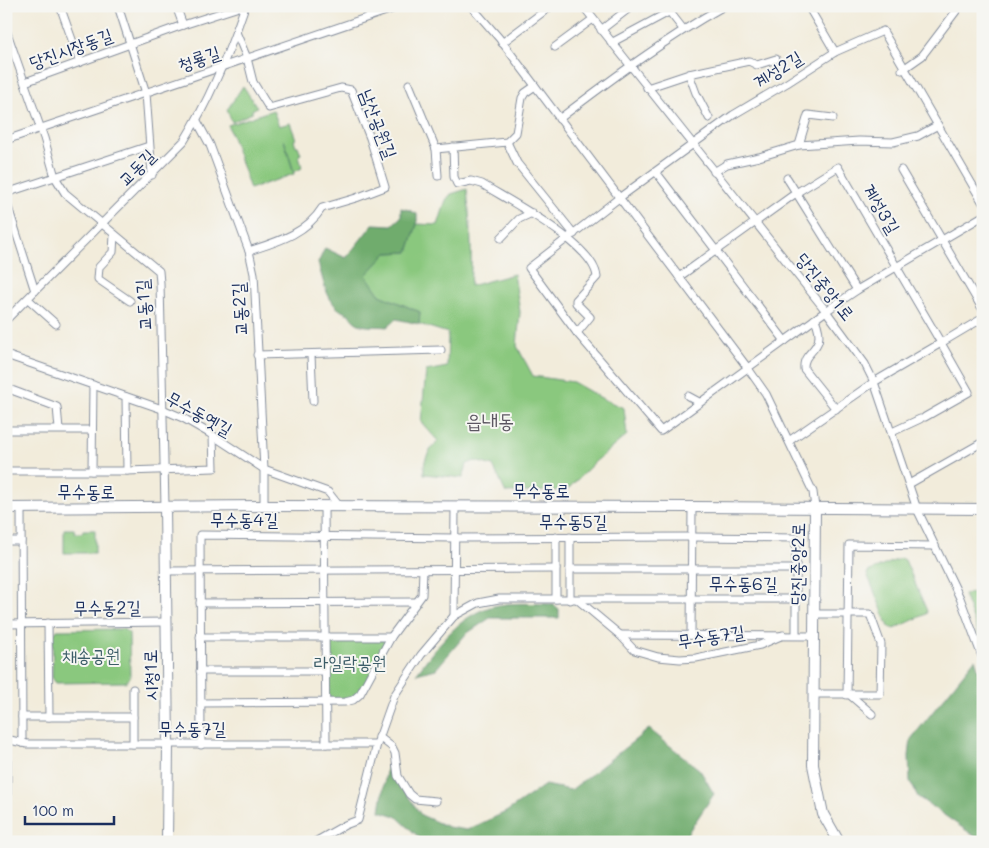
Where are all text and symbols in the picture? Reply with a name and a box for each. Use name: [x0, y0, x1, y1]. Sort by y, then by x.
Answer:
street label: 당진시장동길: [26, 22, 116, 74]
street label: 청룡길: [174, 39, 224, 76]
street label: 계성2길: [748, 45, 807, 93]
street label: 남산공원길: [355, 86, 403, 162]
street label: 교동길: [112, 143, 161, 191]
street label: 계성3길: [858, 179, 906, 238]
street label: 당진중앙1로: [791, 248, 860, 325]
street label: 교동1길: [129, 278, 157, 332]
street label: 교동2길: [226, 281, 252, 336]
street label: 무수동옛길: [162, 385, 237, 441]
district label: 읍내동: [466, 407, 514, 433]
street label: 무수동로: [512, 478, 570, 502]
street label: 무수동로: [57, 479, 115, 503]
street label: 무수동4길: [210, 507, 279, 531]
street label: 무수동5길: [539, 509, 608, 533]
street label: 당진중앙2로: [784, 523, 810, 605]
street label: 무수동6길: [709, 571, 778, 595]
street label: 무수동2길: [73, 594, 142, 620]
street label: 무수동7길: [675, 619, 747, 653]
park label: 채송공원: [62, 643, 120, 667]
street label: 시청1로: [138, 649, 162, 701]
park label: 라일락공원: [314, 650, 386, 674]
street label: 무수동7길: [158, 716, 226, 740]
scale bar: [25, 793, 114, 825]
text: 100 m: [32, 800, 74, 820]

